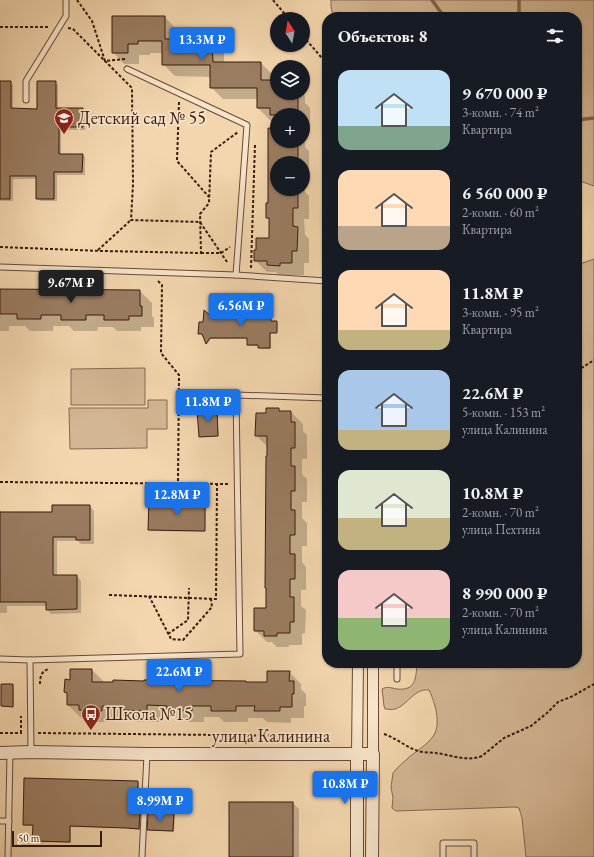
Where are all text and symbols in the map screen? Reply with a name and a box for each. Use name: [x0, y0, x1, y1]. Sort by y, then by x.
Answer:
north arrow: [270, 12, 310, 52]
map controls: [270, 12, 310, 196]
text: Объектов: 8: [338, 25, 428, 47]
icon: filters: [544, 25, 566, 47]
pin: 13.3M ₽: [165, 27, 239, 61]
text: 13.3M ₽: [179, 31, 225, 48]
button: layers: [270, 60, 310, 100]
text: 9 670 000 ₽: [462, 82, 548, 104]
icon: home: [370, 86, 418, 134]
text: 3-комн. · 74 m²: [462, 104, 539, 121]
place label: Детский сад № 55: [78, 106, 206, 129]
school or university icon: Детский сад № 55: [53, 107, 75, 135]
button: +: [270, 108, 310, 148]
text: Квартира: [462, 121, 512, 138]
button: −: [270, 156, 310, 196]
text: 6 560 000 ₽: [462, 182, 548, 204]
icon: home: [370, 186, 418, 234]
text: 2-комн. · 60 m²: [462, 204, 539, 221]
text: Квартира: [462, 221, 512, 238]
pin: 9.67M ₽: [34, 270, 108, 304]
text: 9.67M ₽: [48, 274, 94, 291]
text: 11.8M ₽: [462, 282, 523, 304]
icon: home: [370, 286, 418, 334]
pin: 6.56M ₽: [204, 293, 278, 327]
text: 6.56M ₽: [218, 297, 264, 314]
text: 3-комн. · 95 m²: [462, 304, 539, 321]
text: Квартира: [462, 321, 512, 338]
text: 22.6M ₽: [462, 382, 523, 404]
icon: home: [370, 386, 418, 434]
pin: 11.8M ₽: [171, 389, 245, 423]
text: 11.8M ₽: [185, 393, 231, 410]
text: 5-комн. · 153 m²: [462, 404, 545, 421]
text: улица Калинина: [462, 421, 547, 438]
pin: 12.8M ₽: [140, 482, 214, 516]
text: 10.8M ₽: [462, 482, 523, 504]
text: 12.8M ₽: [154, 486, 200, 503]
icon: home: [370, 486, 418, 534]
text: 2-комн. · 70 m²: [462, 504, 539, 521]
text: улица Пехтина: [462, 521, 540, 538]
text: 8 990 000 ₽: [462, 582, 548, 604]
icon: home: [370, 586, 418, 634]
text: 2-комн. · 70 m²: [462, 604, 539, 621]
text: улица Калинина: [462, 621, 547, 638]
pin: 22.6M ₽: [142, 659, 216, 693]
text: 22.6M ₽: [156, 663, 202, 680]
place label: Школа №15: [105, 702, 193, 725]
bus stop icon: Школа №15: [80, 703, 102, 731]
street label: улица Калинина: [212, 724, 331, 747]
pin: 10.8M ₽: [308, 771, 382, 805]
text: 10.8M ₽: [322, 775, 368, 792]
pin: 8.99M ₽: [123, 788, 197, 822]
text: 8.99M ₽: [137, 792, 183, 809]
scale bar: [12, 829, 102, 848]
text: 50 m: [18, 831, 39, 845]

